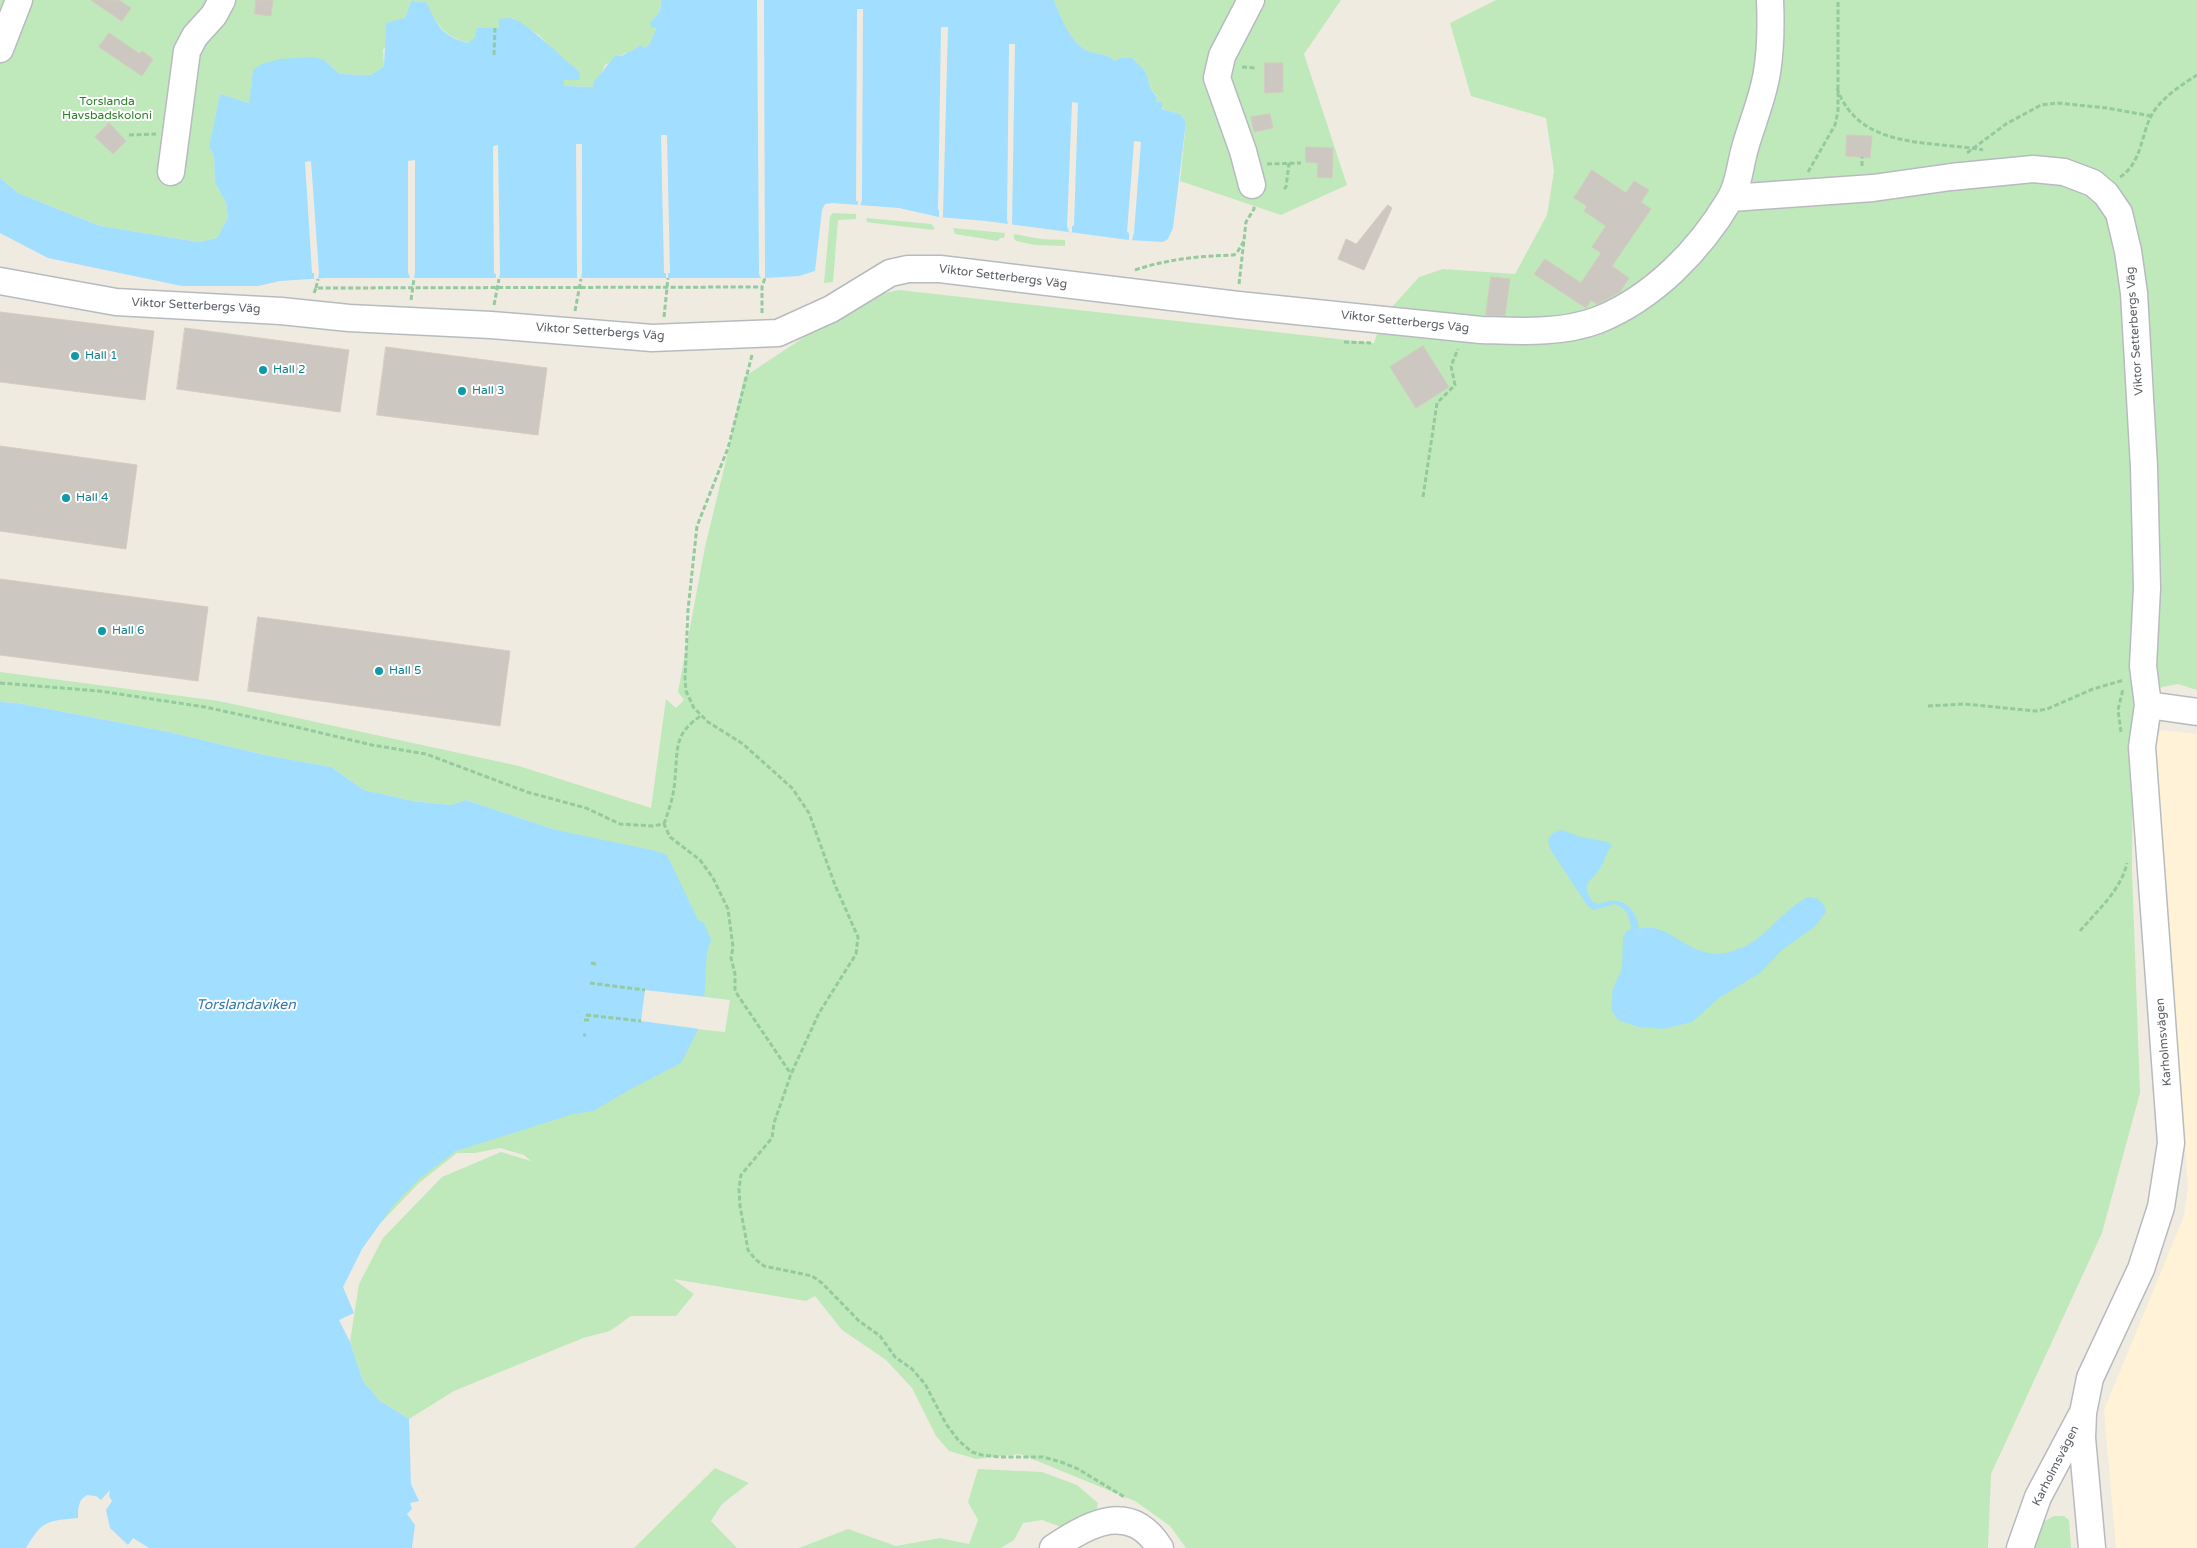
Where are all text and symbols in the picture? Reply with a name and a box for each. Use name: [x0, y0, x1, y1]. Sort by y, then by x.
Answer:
park label: Torslanda Havsbadskoloni: [62, 95, 152, 123]
street label: Viktor Setterbergs Väg: [938, 262, 1068, 292]
street label: Viktor Setterbergs Väg: [2123, 266, 2147, 396]
street label: Viktor Setterbergs Väg: [131, 295, 261, 317]
street label: Viktor Setterbergs Väg: [1340, 308, 1470, 336]
street label: Viktor Setterbergs Väg: [535, 320, 665, 344]
place label: Hall 1: [85, 349, 117, 363]
marker: Hall 1: [69, 350, 81, 362]
place label: Hall 2: [273, 363, 305, 377]
marker: Hall 2: [257, 364, 269, 376]
place label: Hall 3: [472, 384, 504, 398]
marker: Hall 3: [456, 385, 468, 397]
place label: Hall 4: [76, 491, 108, 505]
marker: Hall 4: [60, 492, 72, 504]
place label: Hall 6: [112, 624, 144, 638]
marker: Hall 6: [96, 625, 108, 637]
place label: Hall 5: [389, 664, 421, 678]
marker: Hall 5: [373, 665, 385, 677]
water label: Torslandaviken: [196, 997, 296, 1013]
street label: Karholmsvägen: [2153, 997, 2175, 1087]
street label: Karholmsvägen: [2030, 1423, 2082, 1509]

